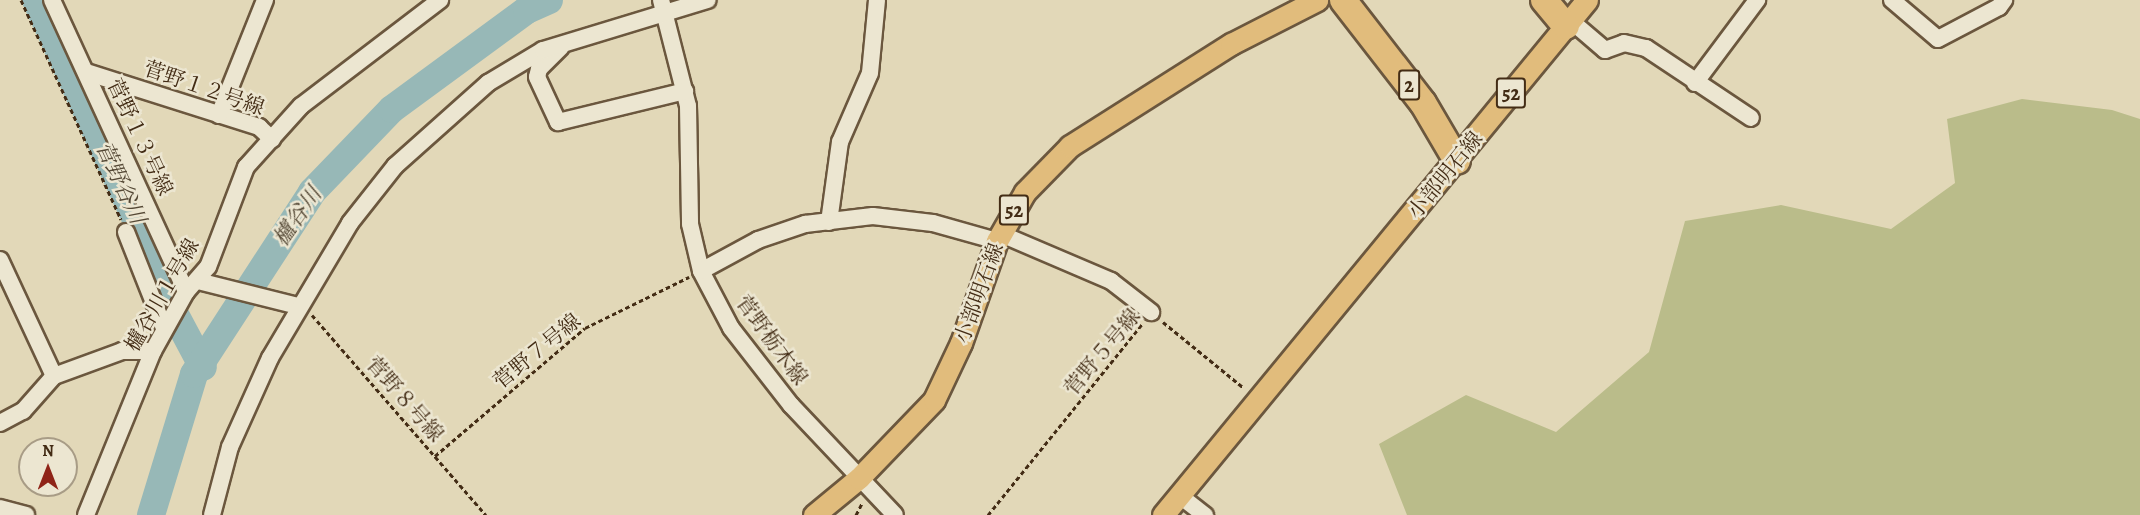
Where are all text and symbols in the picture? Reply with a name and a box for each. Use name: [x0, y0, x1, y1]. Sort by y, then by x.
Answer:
street label: 菅野１２号線: [140, 56, 268, 120]
road number: 2: [1397, 68, 1421, 102]
street label: 菅野１３号線: [102, 75, 178, 199]
road number: 52: [1494, 76, 1528, 110]
street label: 小部明石線: [1402, 126, 1488, 224]
water label: 菅野谷川: [89, 138, 151, 228]
water label: 櫨谷川: [268, 182, 328, 252]
road number: 52: [998, 193, 1030, 227]
street label: 櫨谷川１号線: [120, 234, 204, 356]
street label: 小部明石線: [949, 239, 1009, 347]
street label: 菅野栃木線: [731, 290, 813, 390]
street label: 菅野５号線: [1059, 304, 1145, 400]
street label: 菅野７号線: [488, 308, 586, 394]
street label: 菅野８号線: [361, 351, 449, 447]
north arrow: [18, 437, 78, 497]
text: N: [42, 440, 54, 462]

